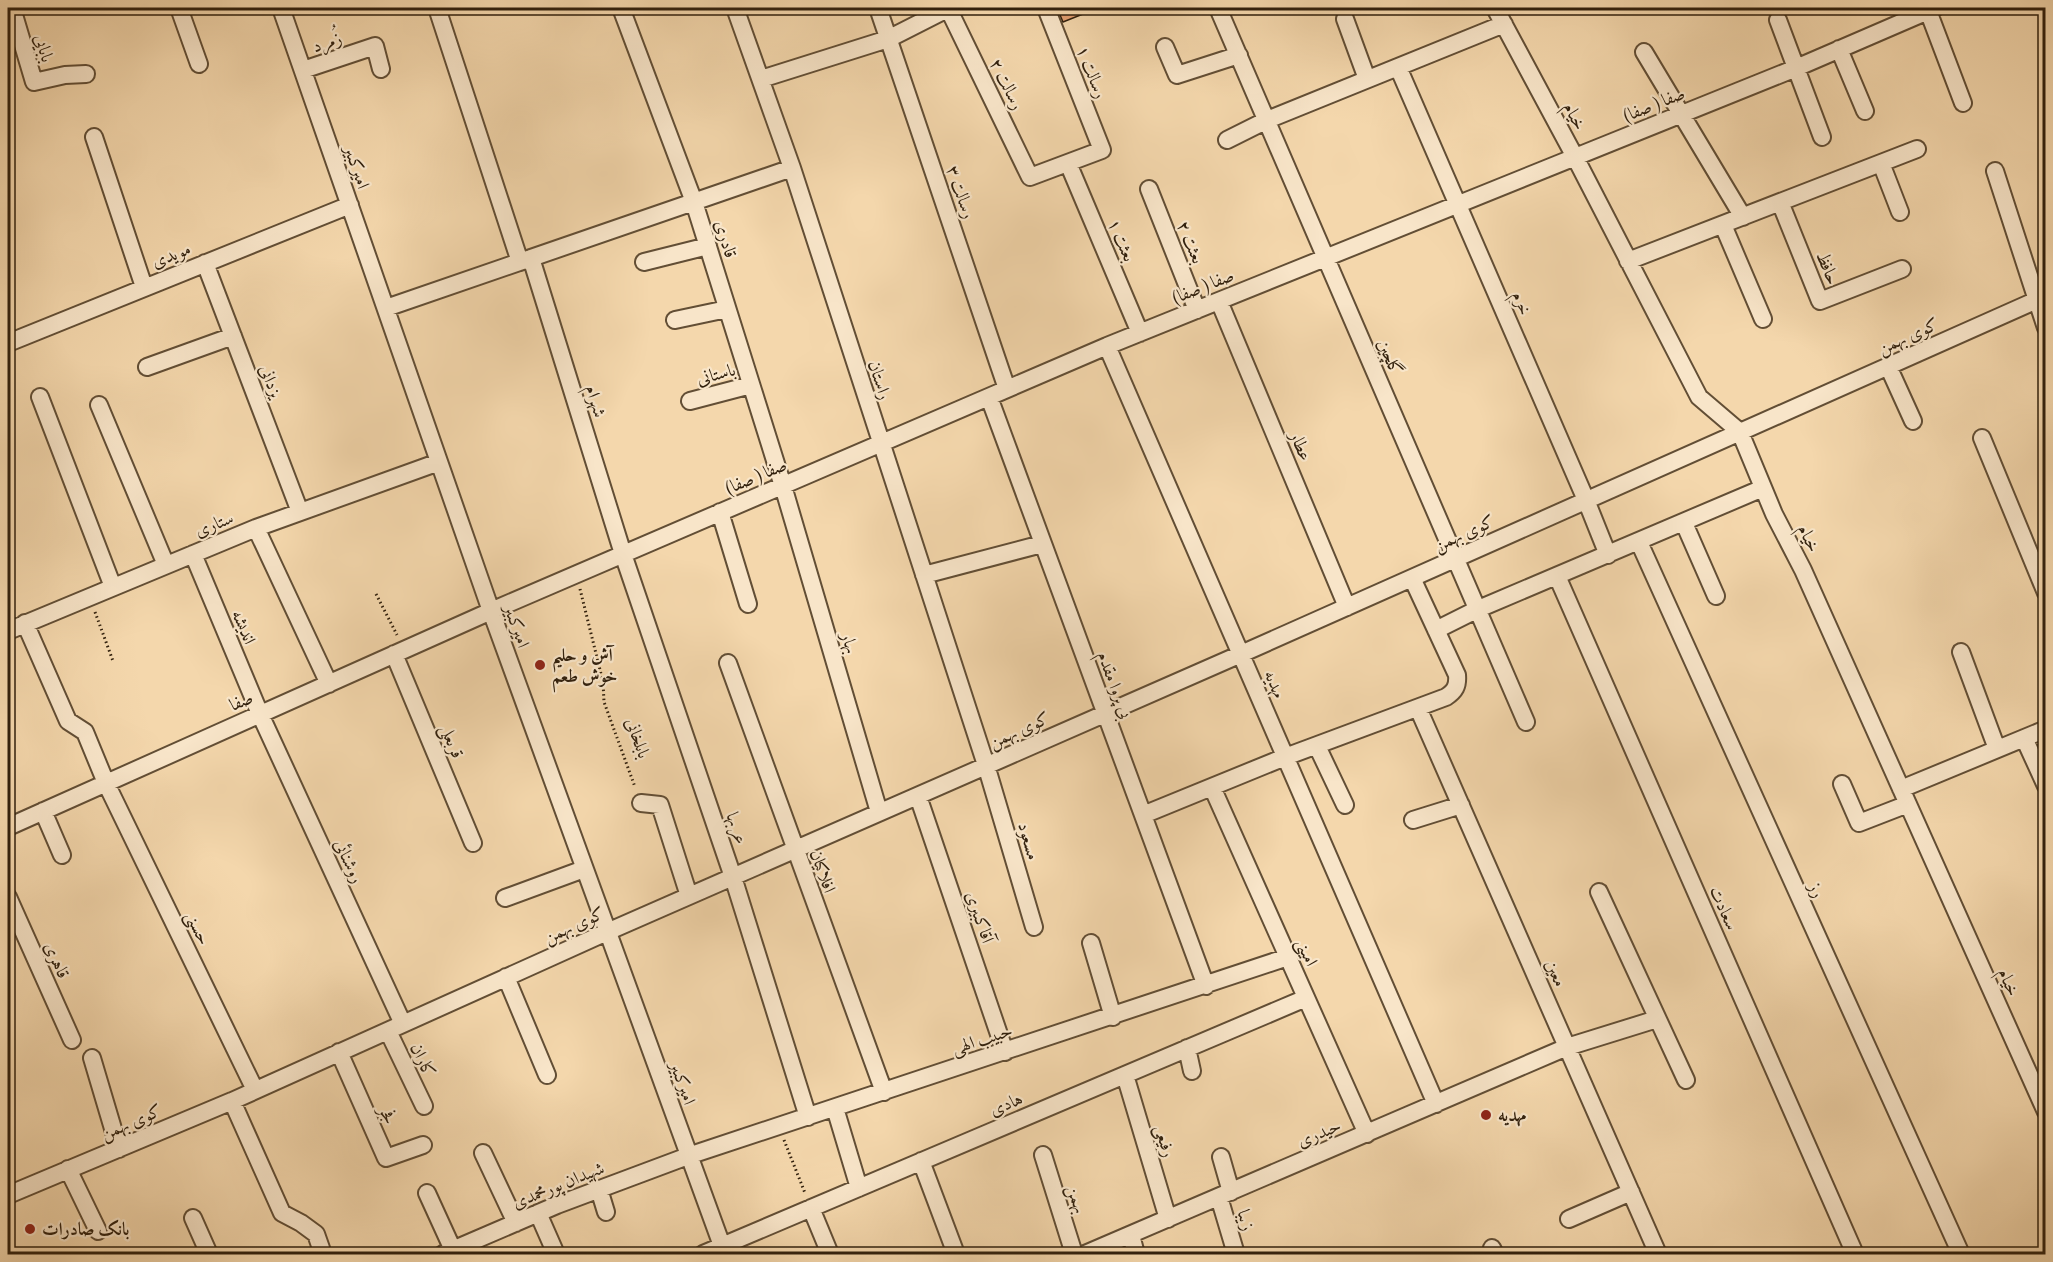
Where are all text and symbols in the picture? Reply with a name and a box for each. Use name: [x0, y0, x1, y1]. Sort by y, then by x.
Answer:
street label: زُمرد: [308, 23, 346, 60]
street label: بابایی: [26, 31, 59, 66]
street label: رسالت ۱: [1069, 43, 1112, 103]
street label: رسالت ۲: [982, 55, 1029, 115]
street label: صفا ( صفا): [1620, 82, 1689, 129]
street label: خیام: [1554, 98, 1591, 136]
street label: امیرکبیر: [336, 141, 375, 193]
street label: رسالت ۳: [939, 163, 980, 222]
street label: بعثت ۱: [1100, 215, 1141, 266]
street label: قادری: [707, 217, 742, 261]
street label: بعثت ۲: [1170, 217, 1210, 268]
street label: مویدی: [148, 237, 195, 276]
street label: حافظ: [1809, 248, 1845, 289]
street label: صفا ( صفا): [1169, 264, 1238, 311]
street label: خرم: [1503, 288, 1537, 320]
street label: کوی بهمن: [1874, 313, 1943, 362]
street label: گلچین: [1370, 336, 1407, 380]
street label: باستانی: [694, 358, 739, 393]
street label: راستان: [860, 358, 897, 403]
street label: یزدانی: [252, 361, 288, 403]
street label: شهرام: [576, 382, 611, 421]
street label: عطار: [1282, 426, 1317, 465]
street label: صفا ( صفا): [722, 453, 791, 502]
street label: ستاری: [191, 506, 238, 544]
street label: کوی بهمن: [1430, 510, 1499, 559]
street label: خیام: [1788, 520, 1825, 558]
street label: امیرکبیر: [496, 600, 535, 652]
street label: اندیشه: [224, 606, 261, 649]
street label: بهار: [833, 628, 863, 657]
place label: آش و حلیم خوش طعم: [552, 644, 618, 693]
street label: بی پروا مقدم: [1088, 648, 1138, 724]
marker: آش و حلیم خوش طعم: [533, 658, 547, 672]
street label: مهدیه: [1257, 667, 1291, 703]
street label: صفا: [226, 686, 257, 719]
street label: کوی بهمن: [985, 707, 1054, 756]
street label: بابلخانی: [618, 715, 655, 762]
street label: قربعلی: [432, 721, 469, 763]
street label: عربها: [718, 809, 753, 848]
street label: مسعود: [1010, 820, 1045, 863]
street label: روشنائی: [327, 835, 369, 888]
street label: افلاکیان: [802, 846, 841, 897]
street label: رز: [1800, 877, 1830, 902]
street label: سعادت: [1702, 883, 1743, 935]
street label: آقاکبیری: [958, 888, 1000, 949]
street label: کوی بهمن: [540, 902, 609, 951]
street label: حسنی: [178, 907, 216, 950]
street label: امینی: [1288, 935, 1323, 971]
street label: قاهری: [37, 938, 75, 983]
street label: معین: [1538, 956, 1572, 991]
street label: خیام: [1989, 965, 2025, 1002]
street label: حبیب الهی: [949, 1019, 1016, 1062]
street label: کاران: [403, 1039, 440, 1082]
street label: امیرکبیر: [662, 1057, 701, 1109]
street label: هادی: [986, 1087, 1027, 1124]
street label: کوی بهمن: [97, 1099, 166, 1147]
street label: فجر: [371, 1100, 402, 1129]
place label: مهدیه: [1498, 1104, 1526, 1129]
marker: مهدیه: [1479, 1108, 1493, 1122]
street label: حیدری: [1294, 1114, 1345, 1155]
street label: رفیعی: [1147, 1122, 1180, 1161]
street label: شهیدان پورمحمدی: [509, 1157, 608, 1216]
street label: بهمن: [1059, 1182, 1092, 1217]
street label: زیبا: [1230, 1207, 1260, 1234]
place label: بانک صادرات: [42, 1218, 129, 1243]
marker: بانک صادرات: [23, 1222, 37, 1236]

